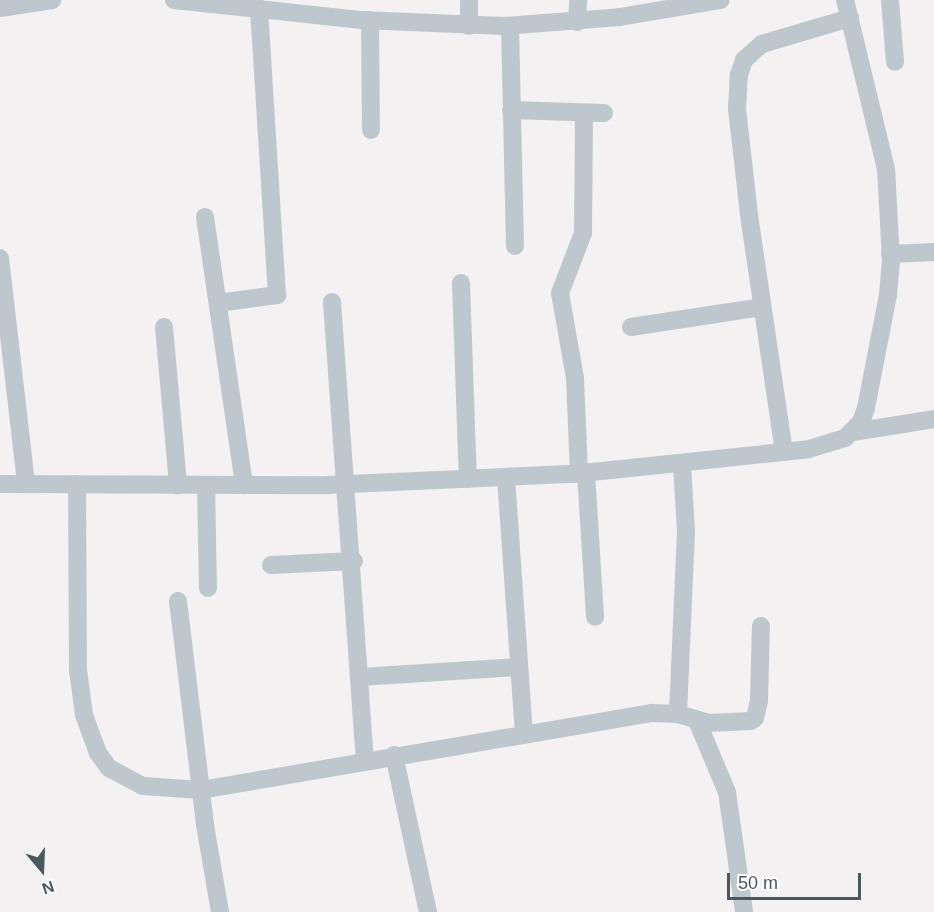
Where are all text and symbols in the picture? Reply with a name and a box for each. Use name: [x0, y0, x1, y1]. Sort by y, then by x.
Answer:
north arrow: [12, 840, 72, 900]
scale bar: [730, 861, 864, 899]
text: 50 m: [738, 873, 778, 893]
text: N: [40, 878, 56, 897]

